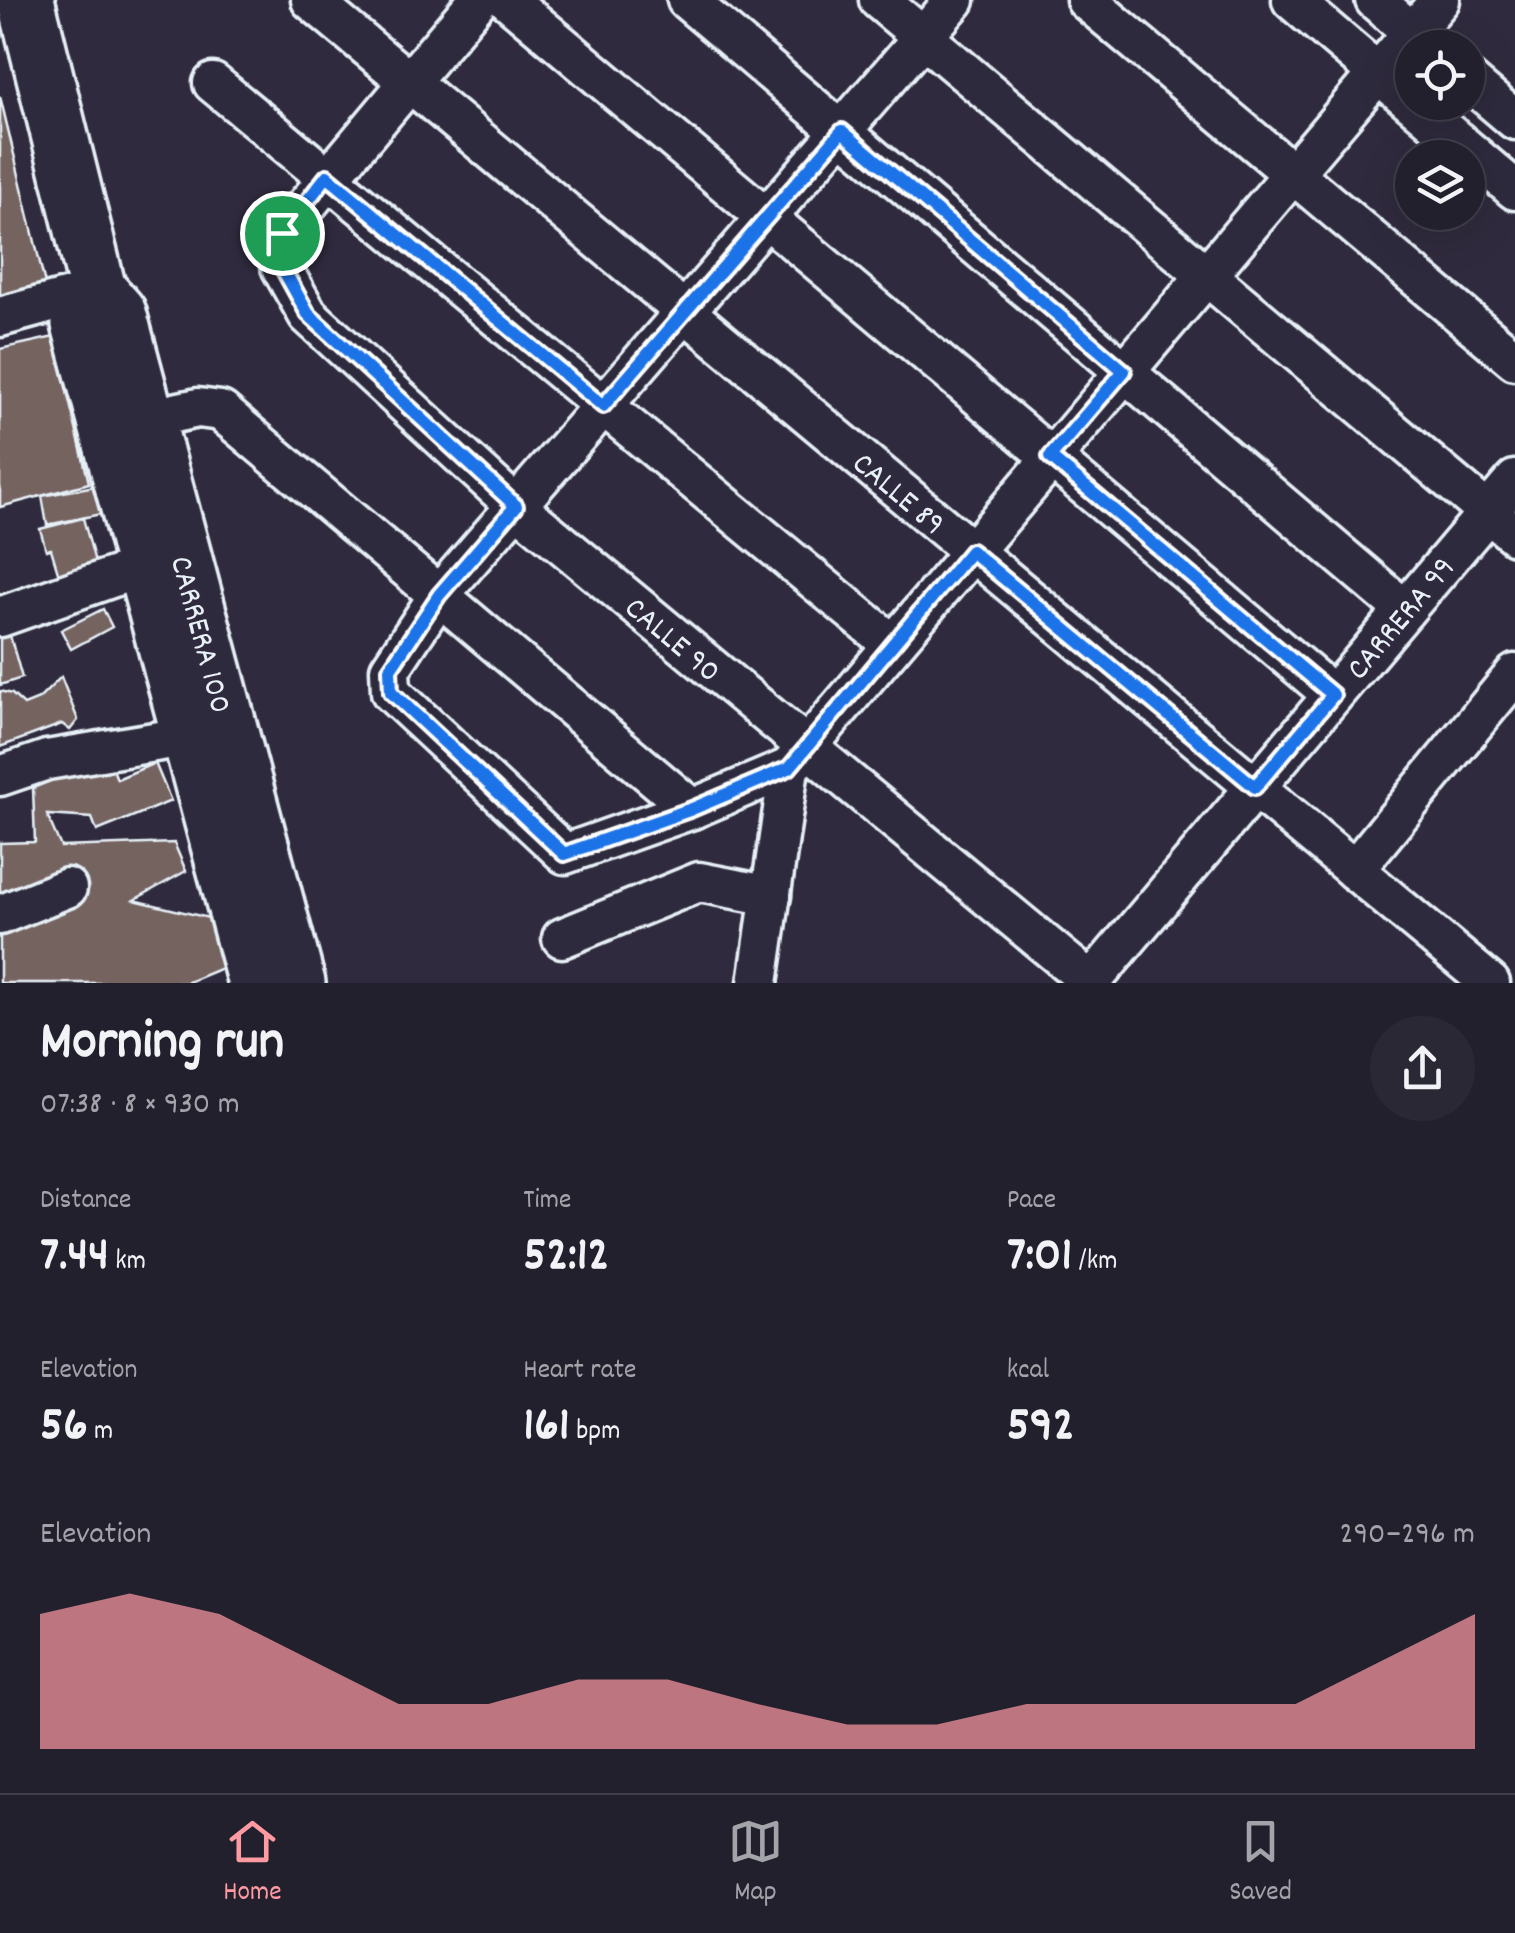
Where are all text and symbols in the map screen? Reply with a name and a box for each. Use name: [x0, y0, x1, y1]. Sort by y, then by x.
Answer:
map controls: [1395, 30, 1485, 230]
button: locate: [1395, 30, 1485, 120]
button: layers: [1395, 140, 1485, 230]
pin: [240, 191, 325, 276]
icon: arrive: [255, 206, 310, 261]
street label: CALLE 89: [840, 443, 953, 548]
street label: CARRERA 99: [1337, 548, 1468, 692]
street label: CARRERA 100: [155, 551, 241, 719]
street label: CALLE 90: [613, 588, 729, 696]
text: Morning run: [40, 1006, 284, 1085]
button: share: [1370, 1016, 1475, 1121]
text: 07:38 · 8 × 930 m: [40, 1083, 240, 1129]
text: Distance: [40, 1182, 131, 1222]
text: Time: [523, 1182, 571, 1222]
text: Pace: [1007, 1182, 1056, 1222]
text: 7.44: [40, 1222, 109, 1294]
text: 52:12: [523, 1222, 609, 1294]
text: 7:01: [1007, 1222, 1072, 1294]
text: km: [109, 1243, 146, 1283]
text: /km: [1072, 1243, 1117, 1283]
text: Elevation: [40, 1352, 137, 1392]
text: Heart rate: [523, 1352, 636, 1392]
text: kcal: [1007, 1352, 1049, 1392]
text: 56: [40, 1392, 88, 1464]
text: 161: [523, 1392, 570, 1464]
text: 592: [1007, 1392, 1075, 1464]
text: m: [88, 1413, 113, 1453]
text: bpm: [570, 1413, 620, 1453]
text: Elevation: [40, 1513, 151, 1559]
text: 290–296 m: [1339, 1513, 1475, 1559]
tab: Home: [223, 1814, 282, 1914]
tab: Map: [728, 1814, 783, 1914]
tab: Saved: [1229, 1814, 1292, 1914]

